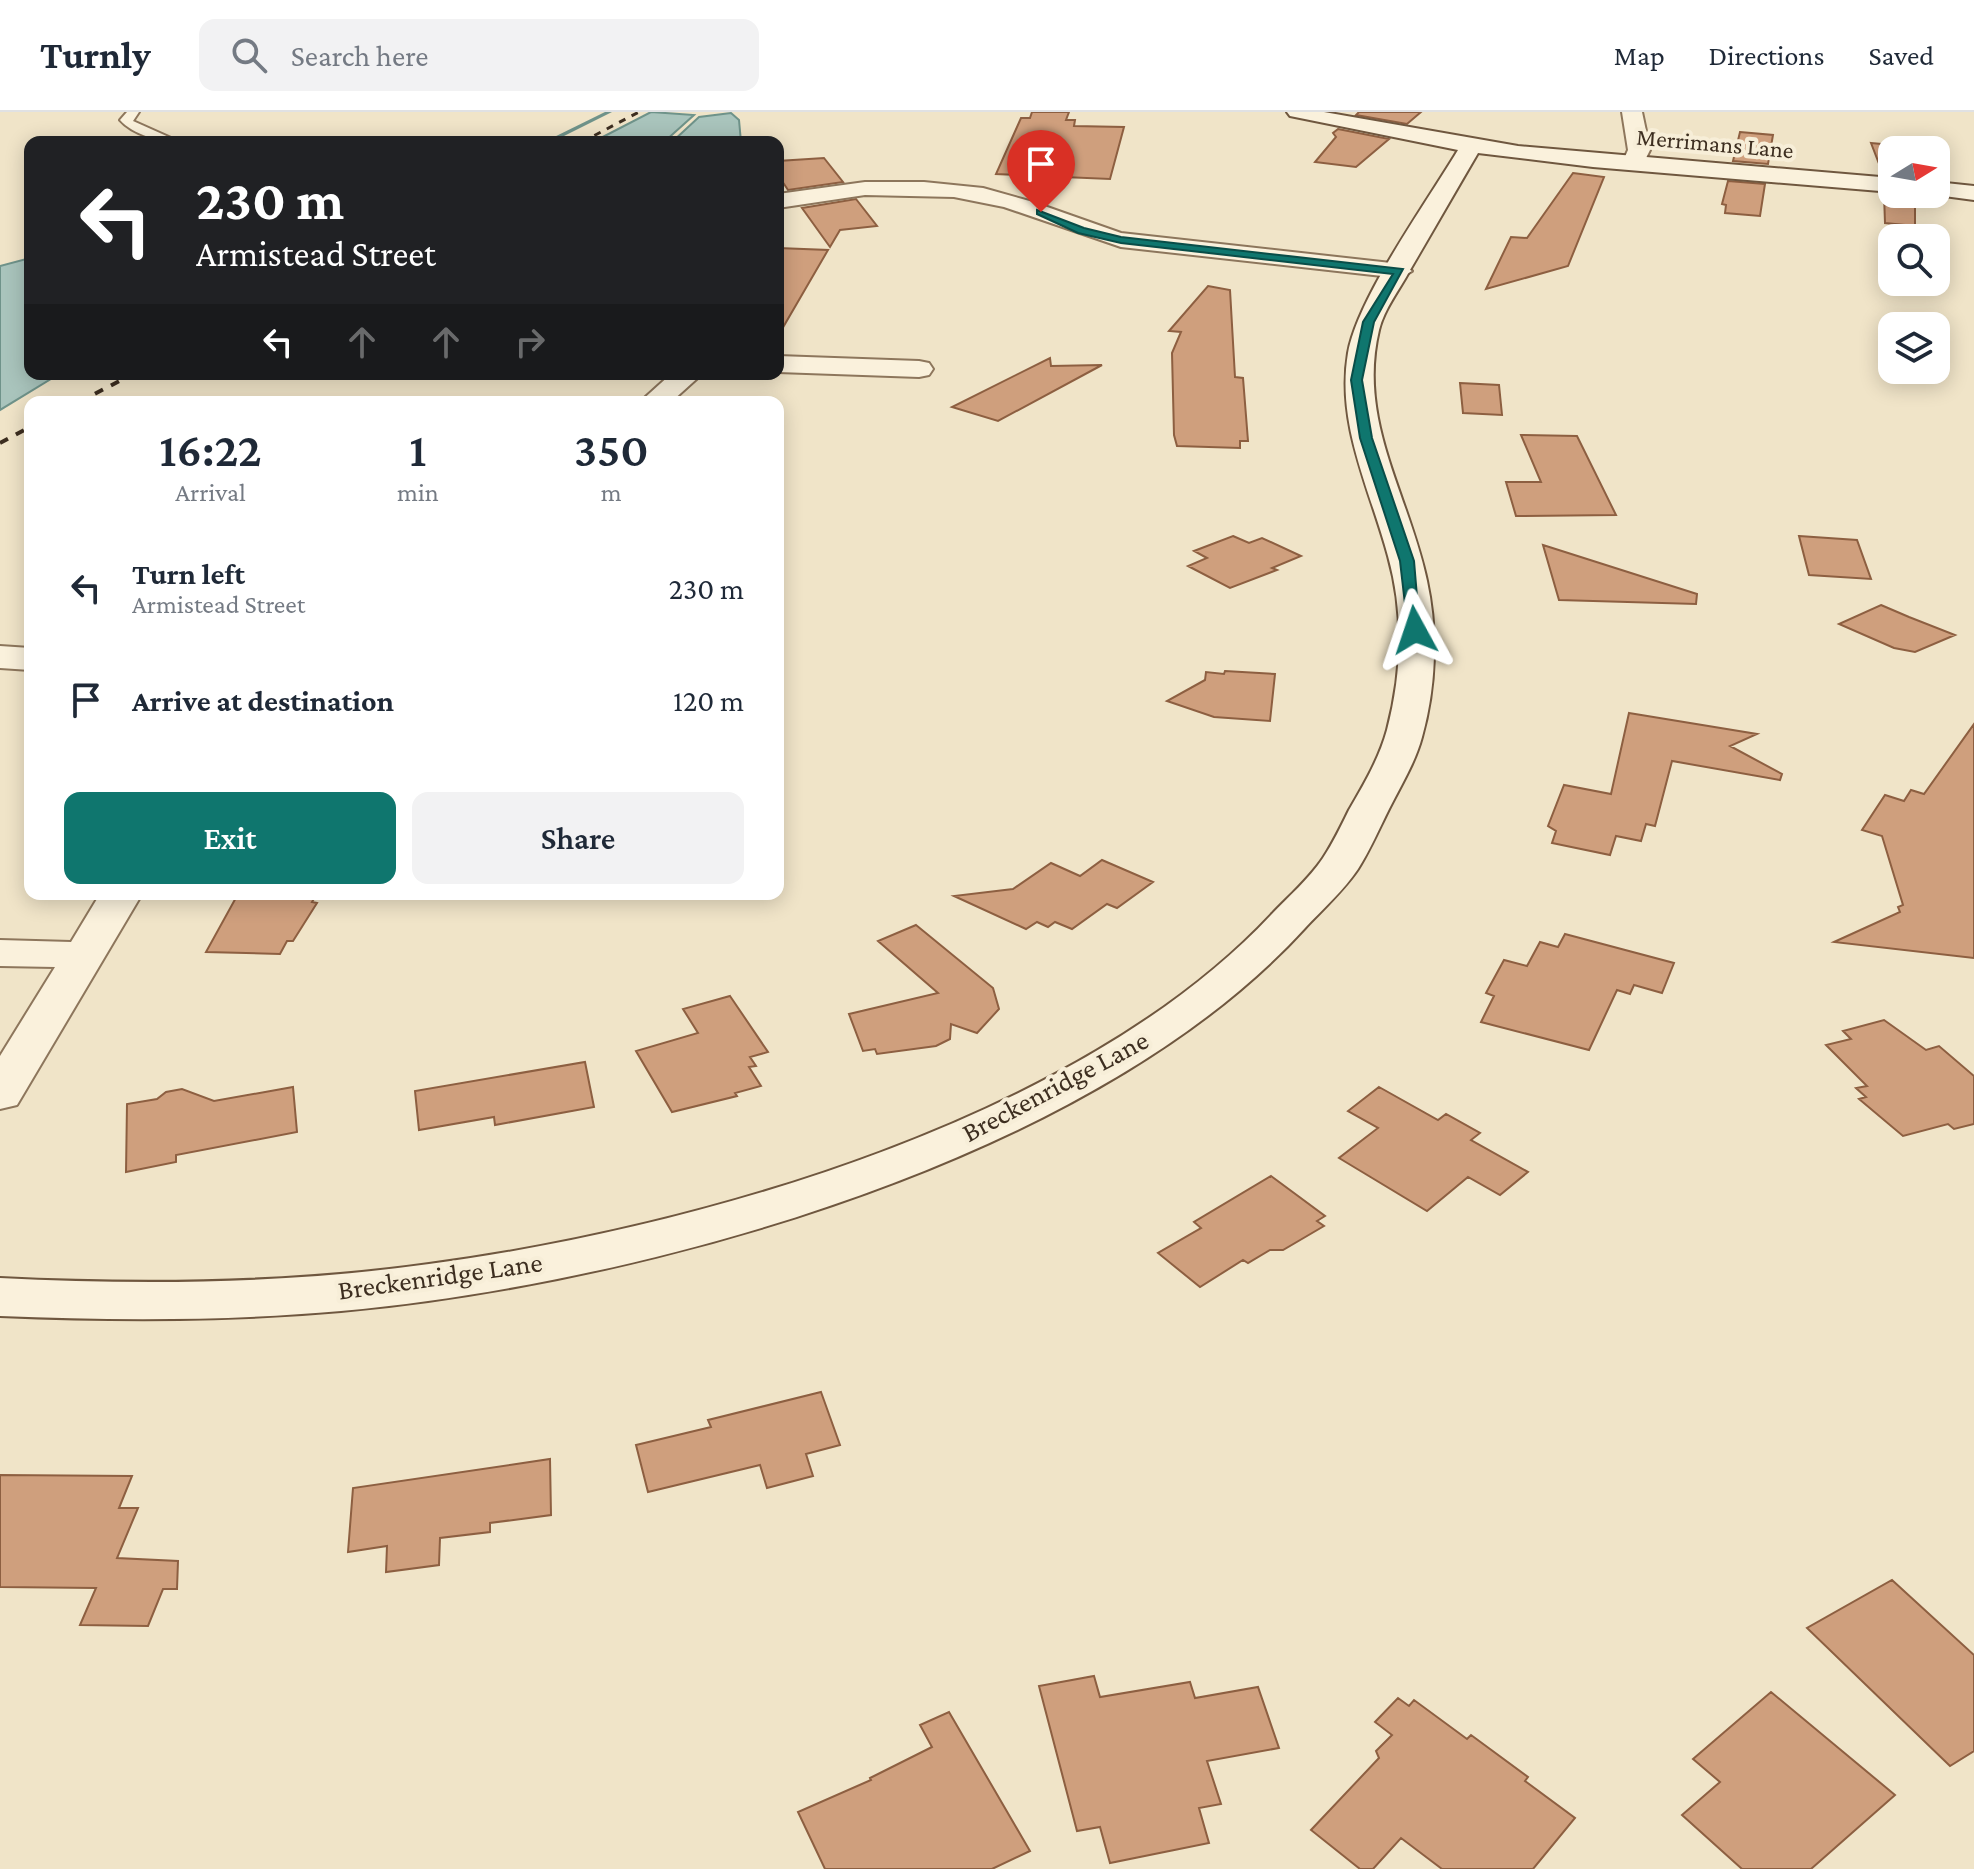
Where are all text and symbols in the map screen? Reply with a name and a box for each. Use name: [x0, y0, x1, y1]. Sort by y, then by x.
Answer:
search box: [199, 19, 759, 91]
icon: search: [227, 33, 271, 77]
text: Turnly: [40, 34, 151, 76]
text: Search here: [291, 39, 428, 72]
text: Map: [1614, 40, 1665, 71]
text: Directions: [1709, 40, 1824, 71]
text: Saved: [1868, 40, 1934, 71]
street label: Merrimans Lane: [1635, 123, 1795, 163]
pin: [1007, 130, 1075, 212]
north arrow: [1878, 136, 1950, 208]
map controls: [1878, 136, 1950, 384]
icon: arrive: [1019, 142, 1063, 186]
icon: left: [64, 168, 168, 272]
text: 230 m: [196, 169, 344, 231]
button: search: [1878, 224, 1950, 296]
text: Armistead Street: [196, 234, 436, 274]
button: layers: [1878, 312, 1950, 384]
icon: left: [256, 320, 300, 364]
icon: ahead: [340, 320, 384, 364]
icon: ahead: [424, 320, 468, 364]
icon: right: [508, 320, 552, 364]
text: 16:22: [159, 423, 262, 476]
text: 1: [409, 423, 426, 476]
text: 350: [574, 423, 649, 476]
text: Arrival: [175, 478, 246, 507]
text: min: [397, 478, 439, 507]
text: m: [601, 478, 622, 507]
text: Turn left: [132, 557, 245, 590]
icon: left: [64, 566, 108, 610]
text: 230 m: [669, 572, 744, 605]
position arrow: [1373, 588, 1457, 672]
text: Armistead Street: [132, 590, 305, 619]
icon: arrive: [64, 678, 108, 722]
text: Arrive at destination: [132, 684, 394, 717]
text: 120 m: [673, 684, 744, 717]
button: Exit: [64, 792, 396, 884]
button: Share: [412, 792, 744, 884]
street label: Breckenridge Lane: [957, 1024, 1153, 1148]
street label: Breckenridge Lane: [336, 1246, 544, 1306]

